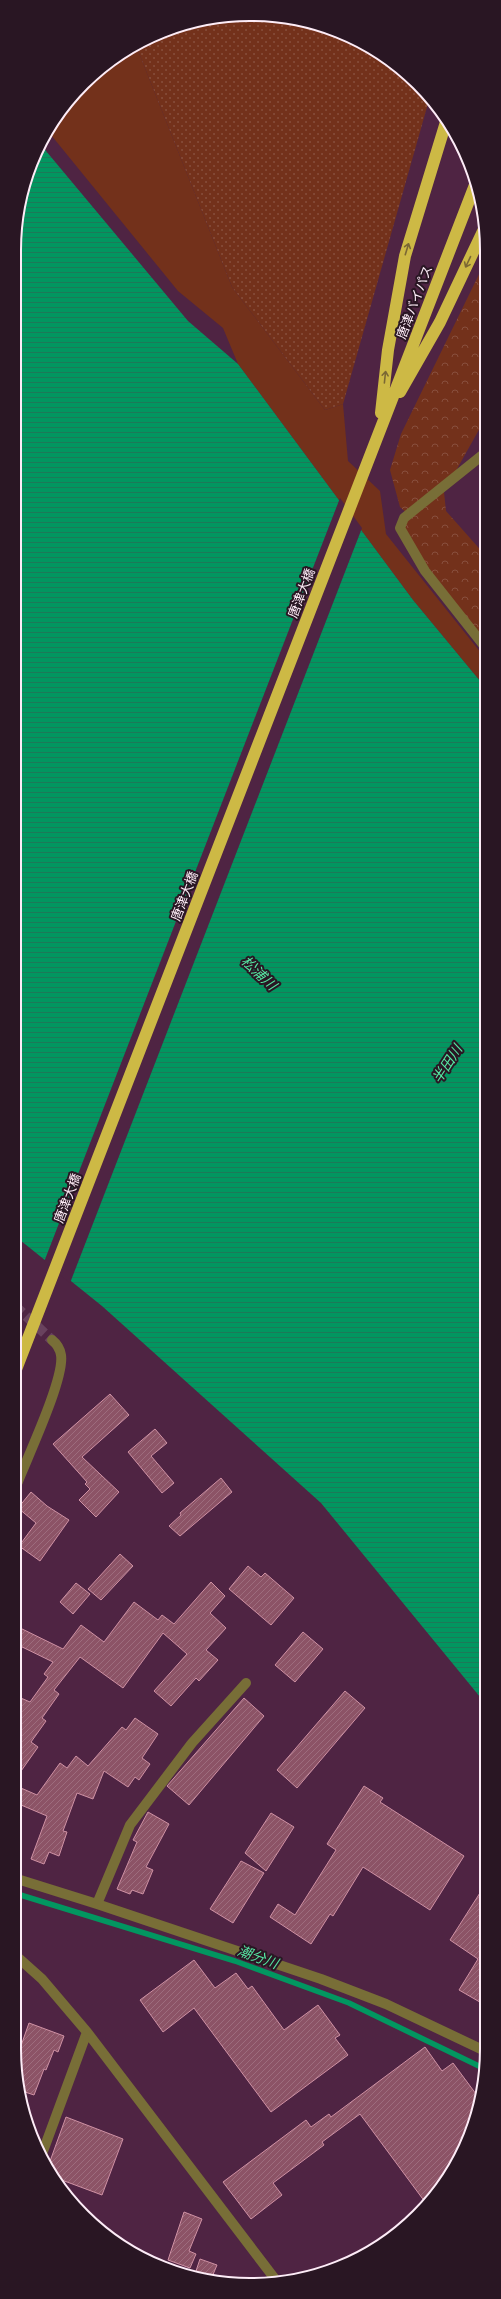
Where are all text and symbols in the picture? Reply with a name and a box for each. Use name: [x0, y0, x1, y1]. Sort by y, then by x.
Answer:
one-way arrow: [404, 243, 411, 256]
one-way arrow: [464, 256, 471, 268]
street label: 唐津バイパス: [394, 263, 436, 342]
one-way arrow: [381, 371, 389, 384]
street label: 唐津大橋: [285, 566, 319, 621]
street label: 唐津大橋: [168, 869, 202, 924]
water label: 松浦川: [238, 953, 281, 995]
water label: 半田川: [429, 1040, 467, 1087]
street label: 唐津大橋: [51, 1171, 85, 1226]
water label: 潮分川: [235, 1942, 282, 1973]

